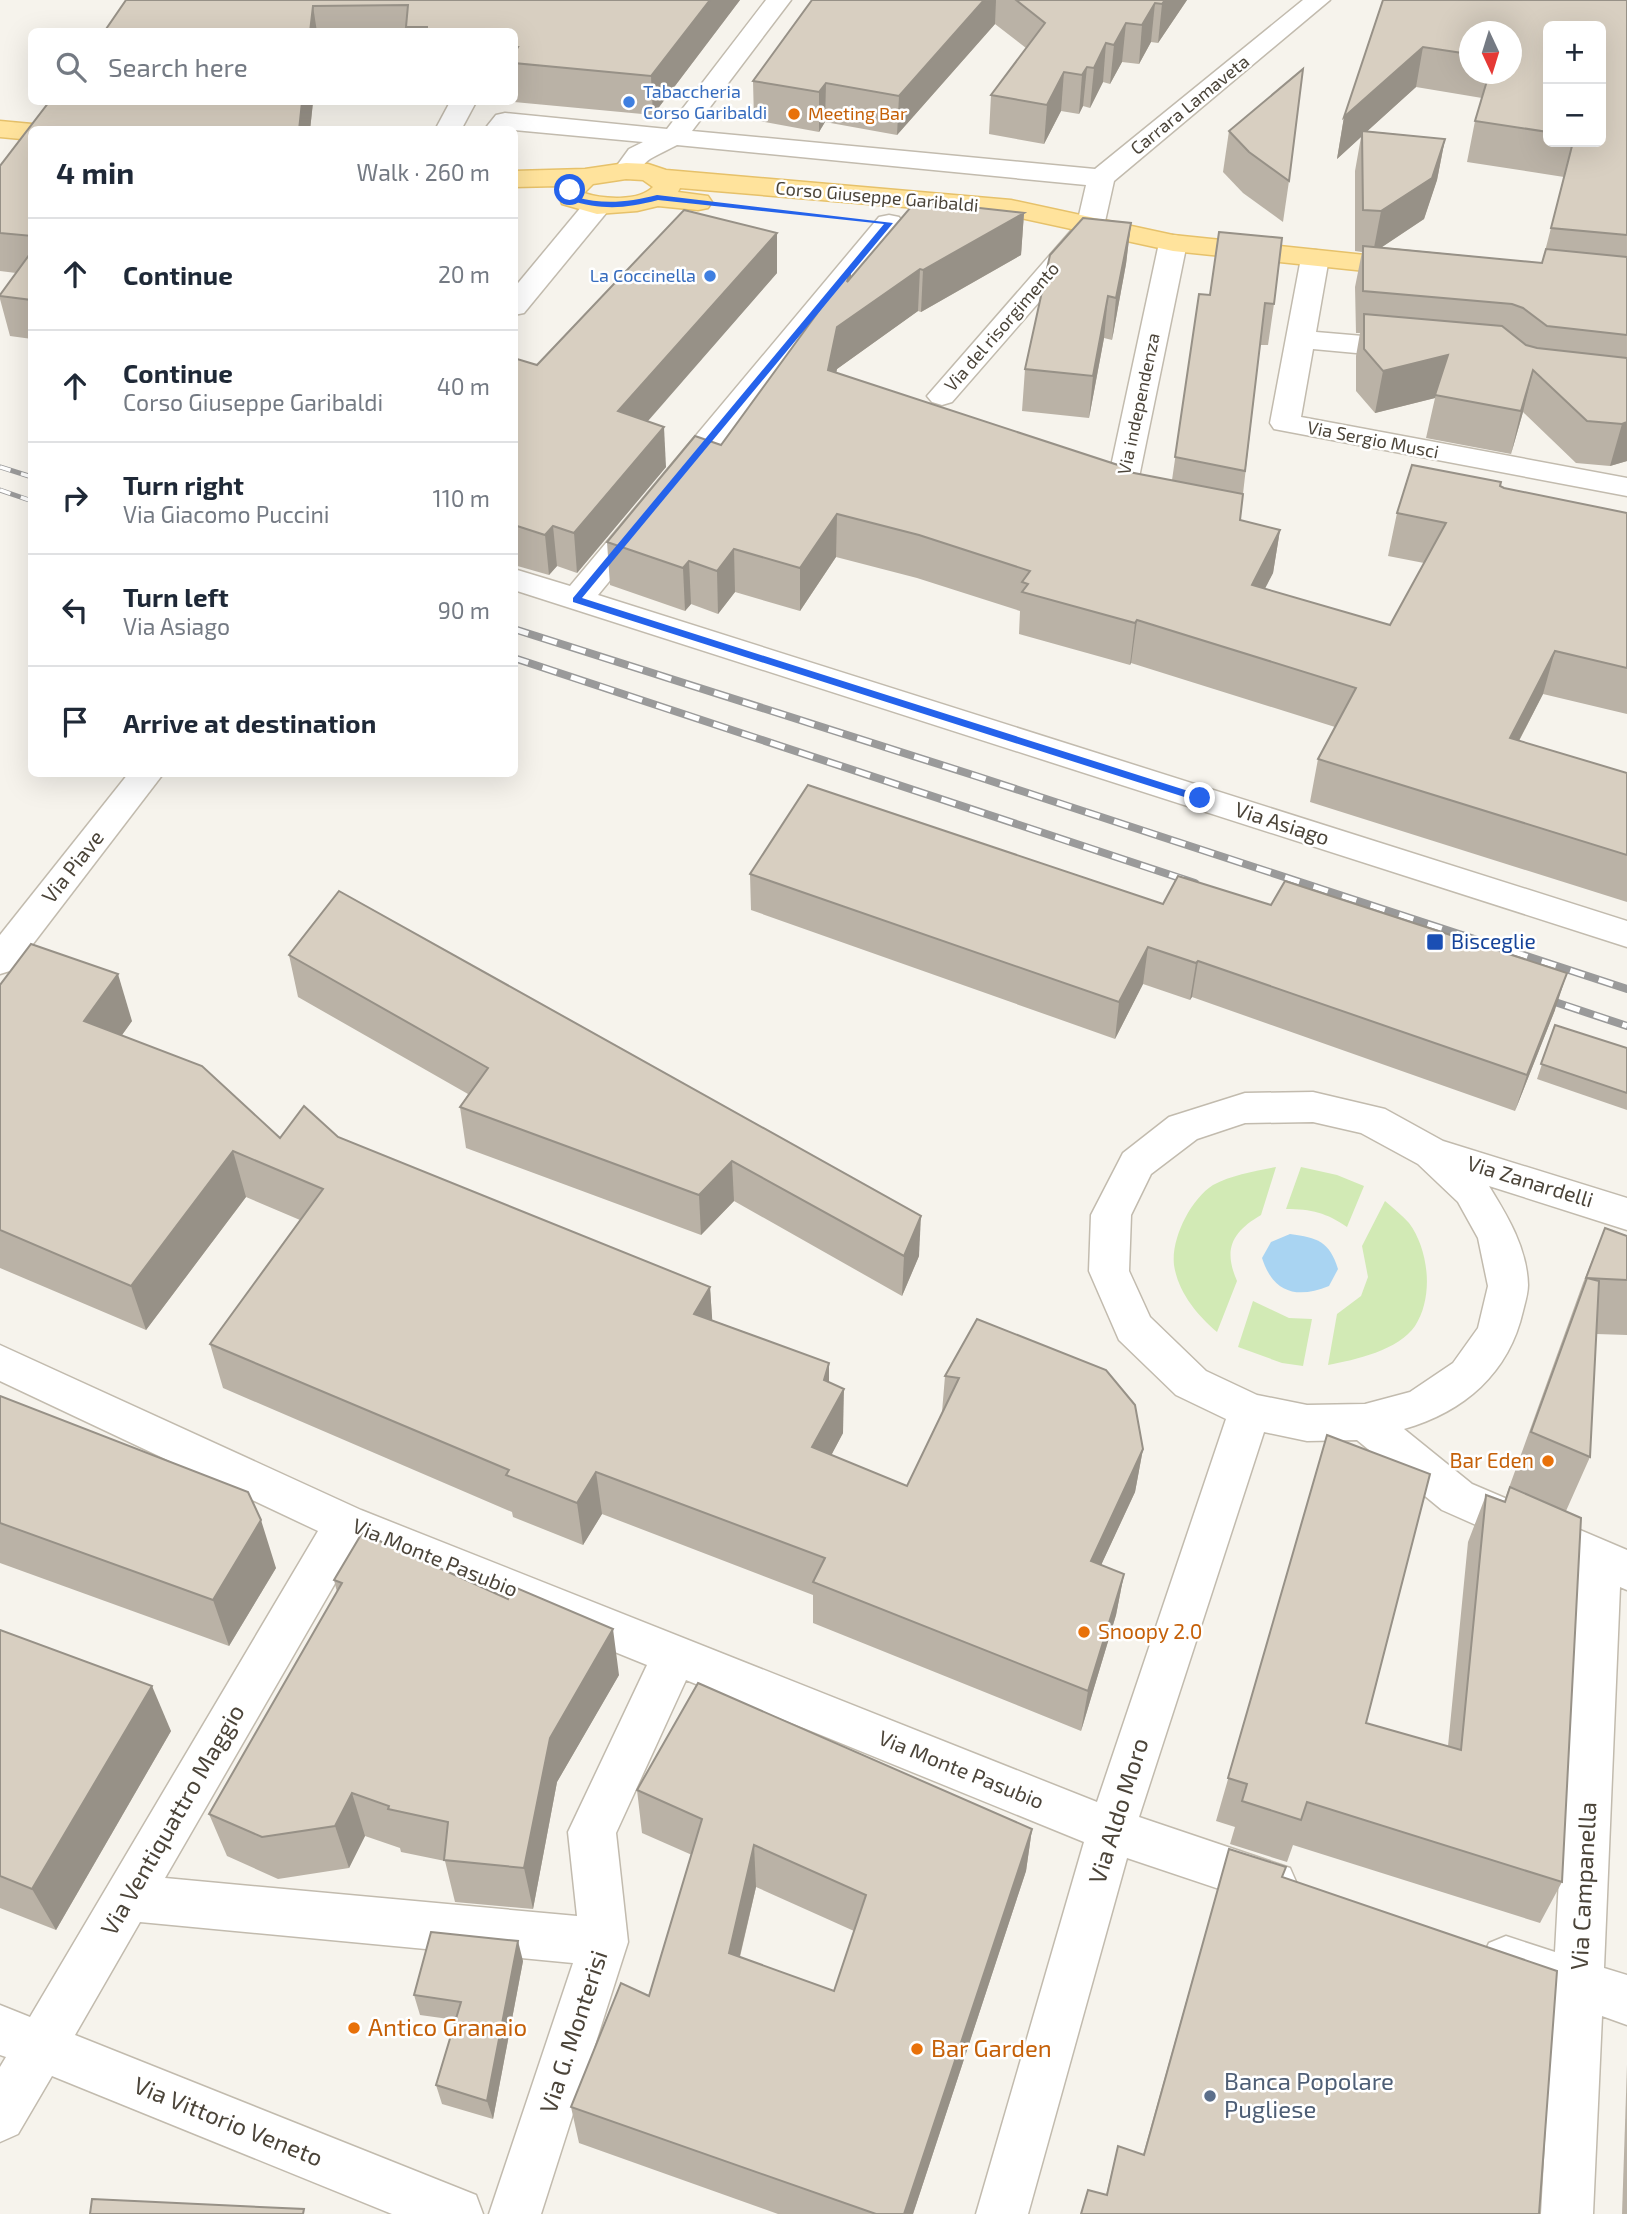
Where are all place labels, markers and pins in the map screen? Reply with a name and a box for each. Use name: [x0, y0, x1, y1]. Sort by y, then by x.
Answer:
place label: Tabaccheria Corso Garibaldi: [643, 80, 767, 123]
marker: Tabaccheria Corso Garibaldi: [621, 94, 637, 110]
place label: Meeting Bar: [808, 102, 907, 124]
marker: Meeting Bar: [786, 106, 802, 122]
place label: La Coccinella: [590, 264, 696, 286]
marker: La Coccinella: [702, 268, 718, 284]
place label: Bisceglie: [1451, 928, 1536, 953]
marker: Bisceglie: [1425, 932, 1445, 952]
place label: Bar Eden: [1450, 1447, 1534, 1472]
marker: Bar Eden: [1540, 1453, 1556, 1469]
place label: Snoopy 2.0: [1098, 1618, 1203, 1643]
marker: Snoopy 2.0: [1076, 1624, 1092, 1640]
place label: Antico Granaio: [368, 2012, 527, 2041]
marker: Antico Granaio: [346, 2020, 362, 2036]
place label: Bar Garden: [931, 2033, 1052, 2062]
marker: Bar Garden: [909, 2041, 925, 2057]
place label: Banca Popolare Pugliese: [1224, 2066, 1394, 2123]
marker: Banca Popolare Pugliese: [1202, 2088, 1218, 2104]

